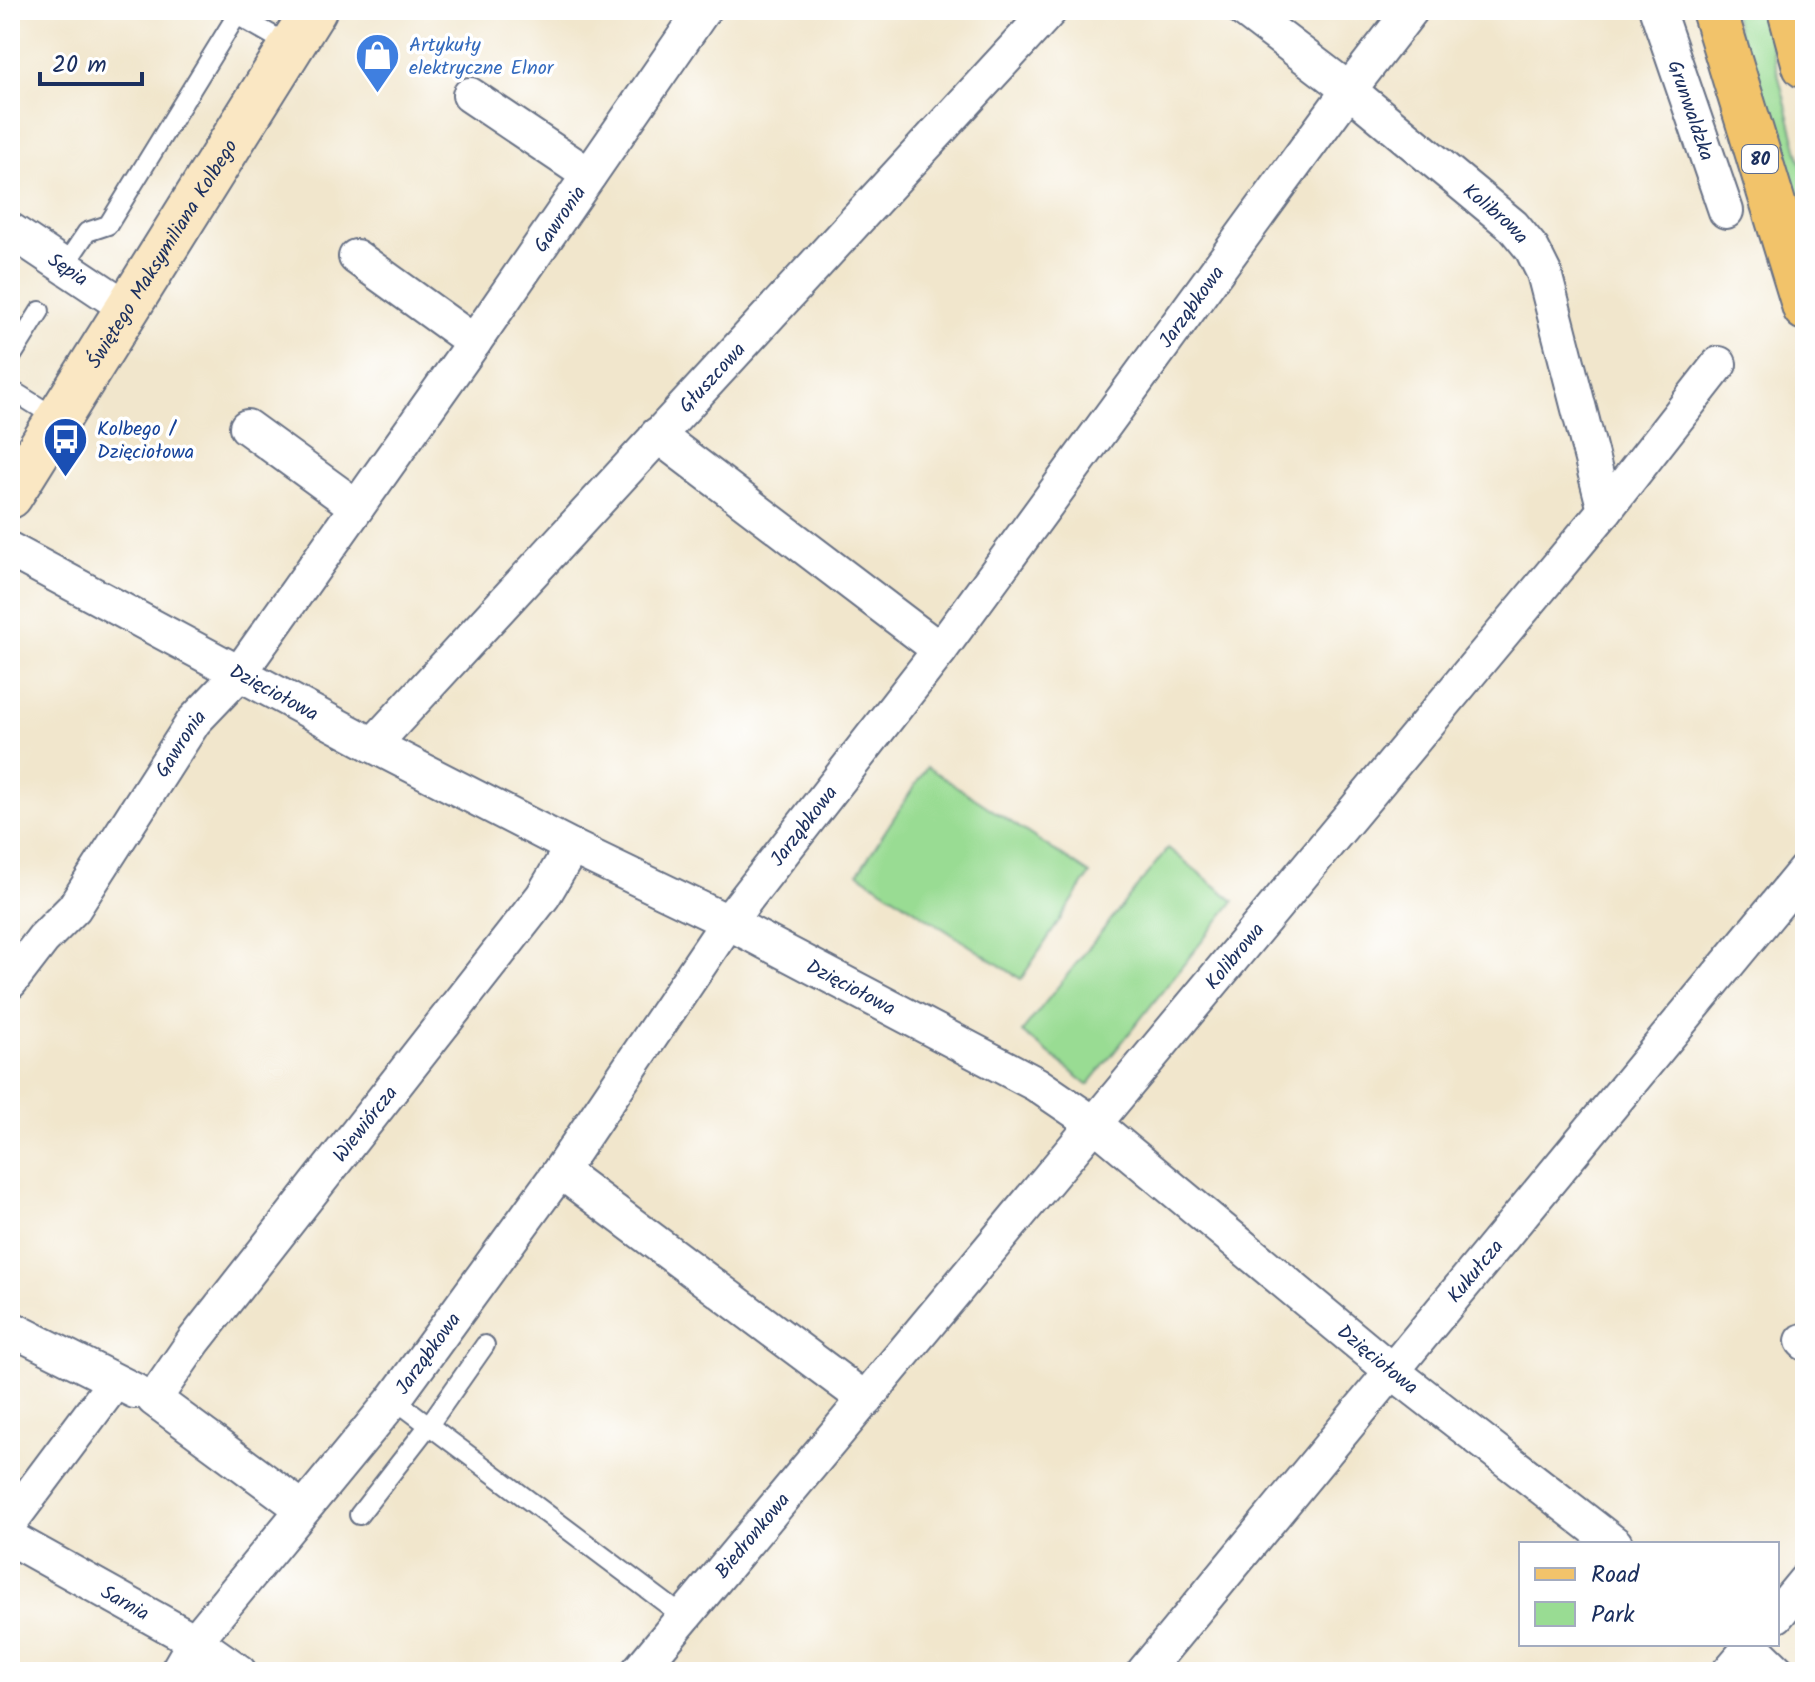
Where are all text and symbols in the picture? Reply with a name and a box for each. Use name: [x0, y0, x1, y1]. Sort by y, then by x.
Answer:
place label: Artykuły elektryczne Elnor: [409, 30, 555, 85]
shop icon: Artykuły elektryczne Elnor: [354, 31, 402, 94]
scale bar: [40, 36, 142, 86]
text: 20 m: [52, 46, 107, 85]
street label: Grunwaldzka: [1657, 56, 1722, 166]
street label: Świętego Maksymiliana Kolbego: [80, 134, 247, 375]
road number: 80: [1742, 145, 1778, 173]
street label: Kolibrowa: [1455, 176, 1536, 252]
street label: Gawronia: [526, 179, 595, 260]
street label: Sępia: [40, 245, 94, 296]
street label: Jarząbkowa: [1152, 260, 1234, 355]
street label: Głuszcowa: [672, 336, 755, 422]
place label: Kolbego / Dzięciołowa: [97, 414, 194, 469]
bus stop icon: Kolbego / Dzięciołowa: [42, 415, 90, 478]
street label: Dzięciołowa: [223, 657, 324, 731]
street label: Gawronia: [148, 703, 215, 785]
street label: Jarząbkowa: [763, 779, 847, 874]
street label: Kolibrowa: [1198, 916, 1273, 998]
street label: Dzięciołowa: [800, 952, 901, 1025]
street label: Wiewiórcza: [326, 1079, 407, 1170]
street label: Kukułcza: [1440, 1233, 1512, 1311]
street label: Jarząbkowa: [388, 1306, 470, 1402]
street label: Dzięciołowa: [1329, 1317, 1424, 1404]
street label: Biedronkowa: [708, 1486, 799, 1587]
legend: [1519, 1542, 1779, 1646]
text: Road: [1591, 1556, 1640, 1595]
street label: Sarnia: [94, 1577, 155, 1630]
text: Park: [1591, 1596, 1635, 1635]

